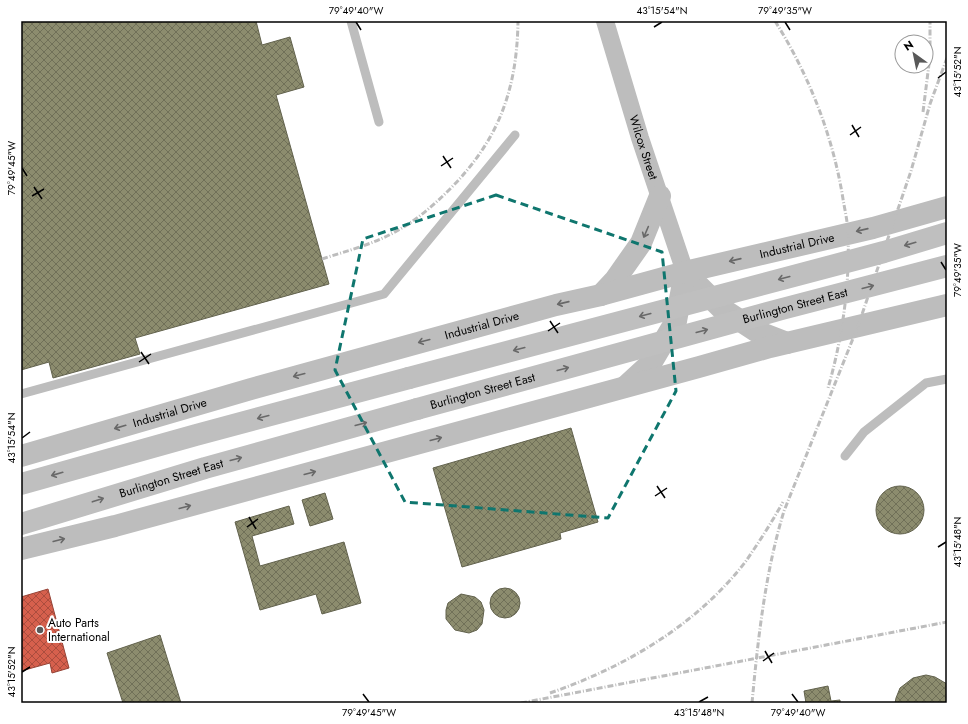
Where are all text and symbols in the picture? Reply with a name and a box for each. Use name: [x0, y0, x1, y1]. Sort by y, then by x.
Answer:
text: 79°49'40"W: [329, 3, 383, 18]
text: 43°15'54"N: [637, 3, 687, 18]
text: 79°49'35"W: [758, 3, 812, 18]
north arrow: [894, 34, 934, 74]
text: N: [901, 37, 917, 55]
text: 43°15'52"N: [950, 47, 965, 97]
street label: Wilcox Street: [625, 113, 662, 182]
text: 79°49'45"W: [4, 141, 19, 195]
one-way arrow: [641, 225, 649, 237]
one-way arrow: [855, 227, 868, 235]
street label: Industrial Drive: [758, 228, 836, 263]
one-way arrow: [903, 241, 916, 248]
text: 79°49'35"W: [950, 243, 965, 297]
one-way arrow: [729, 257, 742, 265]
one-way arrow: [778, 275, 791, 282]
street label: Burlington Street East: [741, 283, 850, 328]
one-way arrow: [861, 283, 874, 290]
one-way arrow: [557, 300, 570, 308]
street label: Industrial Drive: [443, 307, 521, 344]
one-way arrow: [639, 312, 652, 319]
one-way arrow: [695, 327, 708, 335]
one-way arrow: [418, 338, 431, 345]
one-way arrow: [513, 346, 526, 353]
one-way arrow: [556, 365, 569, 372]
street label: Burlington Street East: [428, 368, 537, 414]
one-way arrow: [293, 372, 306, 380]
street label: Industrial Drive: [131, 393, 209, 432]
text: 43°15'54"N: [4, 413, 19, 463]
one-way arrow: [257, 414, 270, 421]
one-way arrow: [355, 420, 368, 427]
one-way arrow: [114, 424, 127, 431]
one-way arrow: [429, 435, 442, 442]
street label: Burlington Street East: [117, 454, 225, 503]
one-way arrow: [230, 455, 243, 462]
one-way arrow: [303, 469, 316, 476]
one-way arrow: [50, 471, 63, 478]
one-way arrow: [92, 496, 105, 503]
one-way arrow: [178, 503, 191, 510]
text: 43°15'48"N: [950, 517, 965, 567]
one-way arrow: [52, 535, 65, 543]
place label: Auto Parts International: [48, 614, 110, 646]
marker: Auto Parts International: [35, 625, 45, 635]
text: 43°15'52"N: [4, 647, 19, 697]
text: 79°49'45"W: [342, 705, 396, 720]
text: 43°15'48"N: [674, 705, 724, 720]
text: 79°49'40"W: [771, 705, 825, 720]

